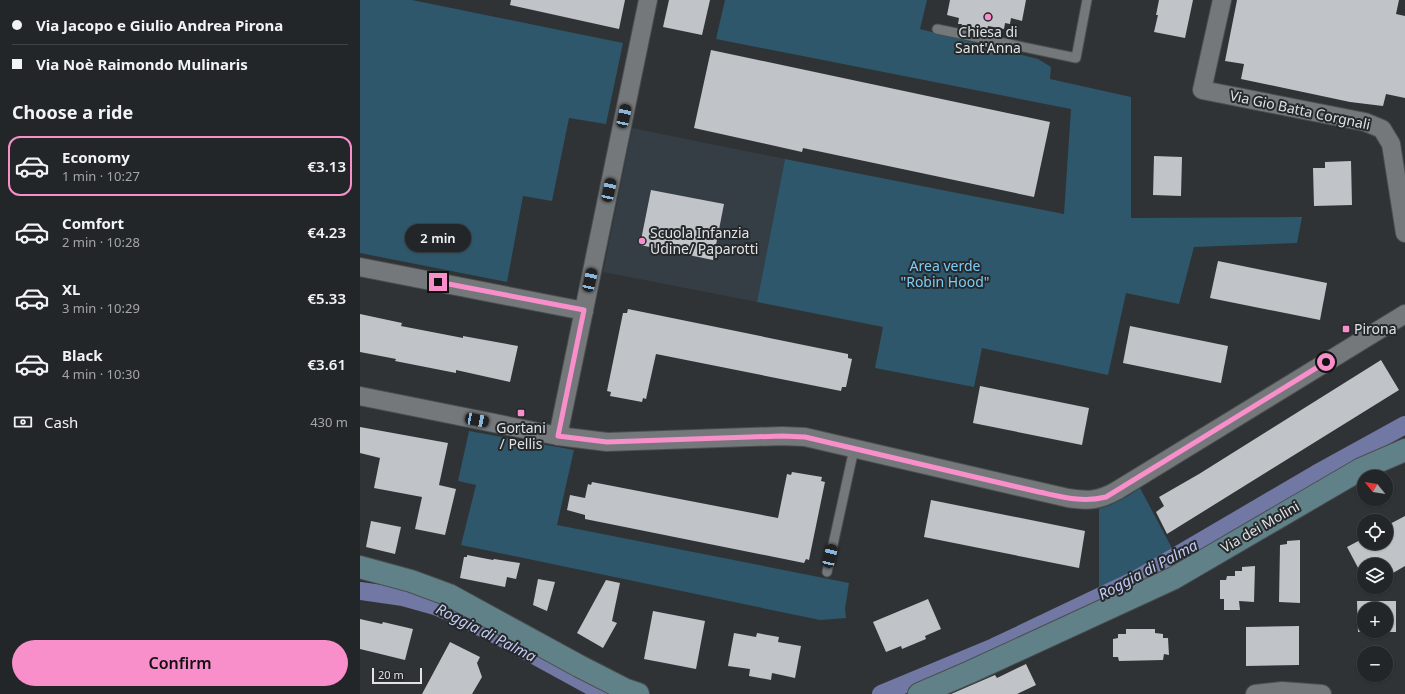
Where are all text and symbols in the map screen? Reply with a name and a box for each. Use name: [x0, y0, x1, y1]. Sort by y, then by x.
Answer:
marker: Chiesa di Sant'Anna: [983, 12, 993, 22]
text: Via Jacopo e Giulio Andrea Pirona: [36, 15, 283, 35]
place label: Chiesa di Sant'Anna: [955, 22, 1021, 57]
text: Via Noè Raimondo Mulinaris: [36, 54, 248, 74]
street label: Via Gio Batta Corgnali: [1228, 85, 1372, 134]
text: Choose a ride: [12, 100, 133, 124]
car: [616, 103, 632, 129]
text: Economy: [62, 147, 130, 167]
icon: car: [14, 148, 50, 184]
text: €3.13: [308, 156, 346, 176]
text: 1 min · 10:27: [62, 167, 140, 185]
car: [601, 177, 617, 203]
text: Comfort: [62, 213, 124, 233]
icon: car: [14, 214, 50, 250]
text: €4.23: [308, 222, 346, 242]
place label: Scuola Infanzia Udine/ Paparotti: [650, 223, 758, 258]
callout: 2 min: [405, 224, 471, 252]
text: 2 min: [420, 229, 456, 247]
text: 2 min · 10:28: [62, 233, 140, 251]
marker: Scuola Infanzia Udine/ Paparotti: [637, 236, 647, 246]
park label: Area verde "Robin Hood": [900, 256, 990, 291]
car: [582, 267, 598, 293]
route end: [429, 273, 447, 291]
text: XL: [62, 279, 80, 299]
icon: car: [14, 280, 50, 316]
text: €5.33: [308, 288, 346, 308]
text: 3 min · 10:29: [62, 299, 140, 317]
place label: Pirona: [1354, 319, 1397, 338]
marker: Pirona: [1341, 324, 1351, 334]
text: Black: [62, 345, 102, 365]
icon: car: [14, 346, 50, 382]
route start: [1317, 353, 1335, 371]
text: €3.61: [308, 354, 346, 374]
text: 4 min · 10:30: [62, 365, 140, 383]
marker: Gortani / Pellis: [516, 408, 526, 418]
icon: cash: [12, 411, 34, 433]
text: Cash: [44, 412, 78, 432]
car: [464, 412, 490, 428]
text: 430 m: [310, 413, 348, 431]
place label: Gortani / Pellis: [496, 418, 546, 453]
north arrow: [1357, 470, 1393, 506]
map controls: [1357, 470, 1393, 682]
street label: Via dei Molini: [1217, 496, 1303, 557]
button: locate: [1357, 514, 1393, 550]
water label: Roggia di Palma: [1094, 534, 1201, 604]
car: [821, 543, 839, 569]
button: layers: [1357, 558, 1393, 594]
water label: Roggia di Palma: [433, 598, 540, 666]
button: +: [1357, 602, 1393, 638]
button: Confirm: [12, 640, 348, 686]
button: −: [1357, 646, 1393, 682]
scale bar: [372, 666, 422, 685]
text: 20 m: [378, 667, 404, 682]

